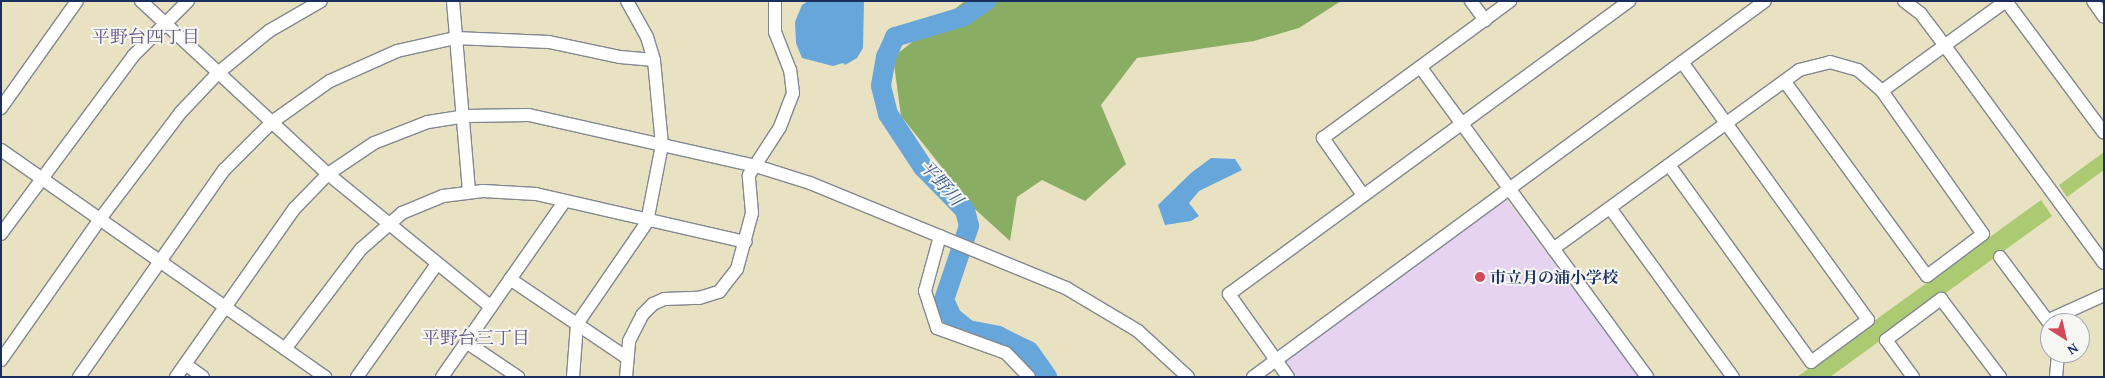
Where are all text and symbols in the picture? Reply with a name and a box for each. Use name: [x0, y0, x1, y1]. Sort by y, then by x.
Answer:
district label: 平野台四丁目: [92, 26, 200, 48]
water label: 平野川: [915, 156, 967, 210]
place label: 市立月の浦小学校: [1490, 267, 1618, 287]
marker: 市立月の浦小学校: [1474, 271, 1486, 283]
north arrow: [2040, 313, 2090, 363]
district label: 平野台三丁目: [422, 327, 530, 349]
text: N: [2063, 339, 2083, 360]

